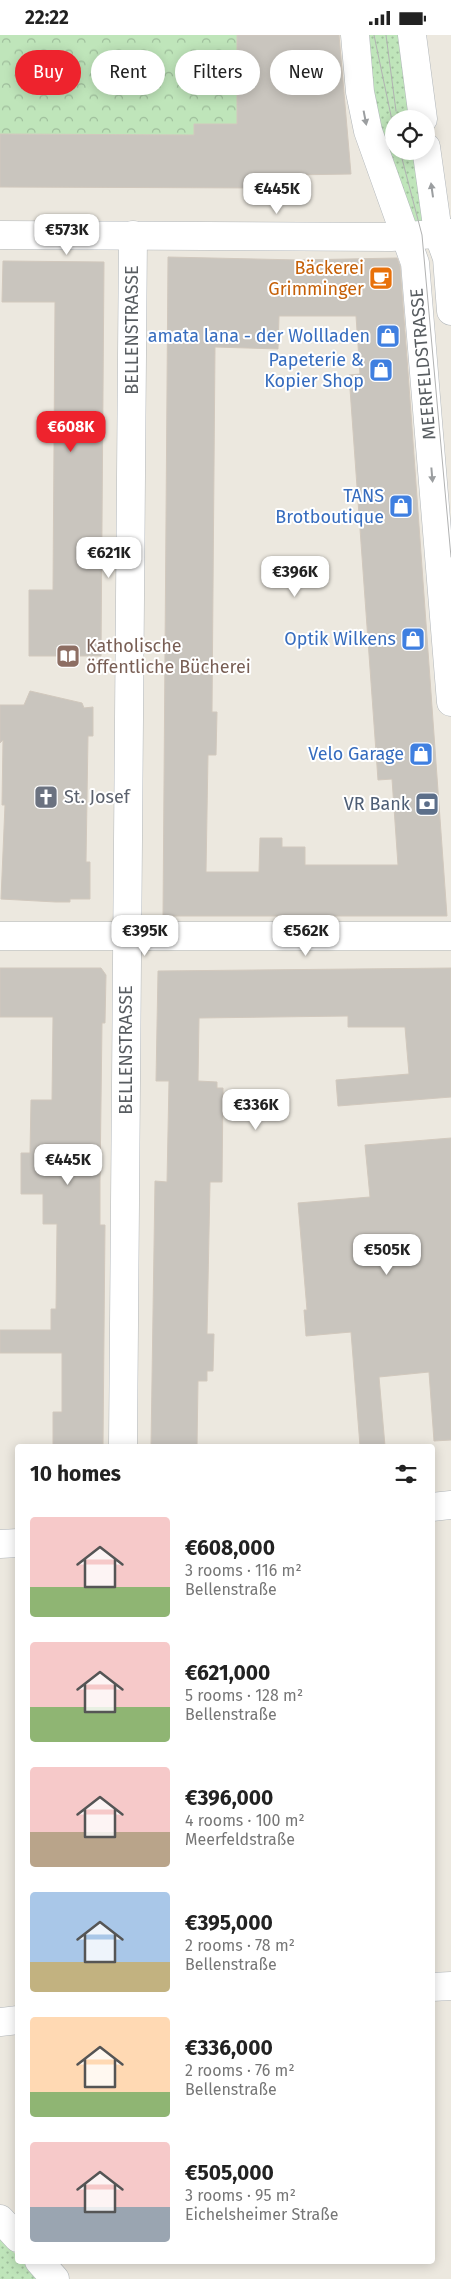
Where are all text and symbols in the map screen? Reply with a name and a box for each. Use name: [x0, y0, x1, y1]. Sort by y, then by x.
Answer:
text: 22:22: [25, 6, 69, 29]
chip: Buy: [15, 50, 81, 95]
chip: Rent: [91, 50, 165, 95]
chip: Filters: [175, 50, 260, 95]
chip: New: [270, 50, 341, 95]
one-way arrow: [362, 110, 370, 126]
map controls: [385, 110, 435, 160]
button: locate: [385, 110, 435, 160]
pin: €445K: [242, 173, 312, 215]
text: €445K: [254, 179, 300, 198]
one-way arrow: [428, 182, 436, 198]
pin: €573K: [32, 213, 102, 256]
text: €573K: [45, 220, 89, 239]
place label: Bäckerei Grimminger: [268, 257, 364, 300]
street label: BELLENSTRASSE: [121, 265, 143, 395]
cafe icon: Bäckerei Grimminger: [368, 265, 394, 291]
street label: MEERFELDSTRASSE: [405, 287, 441, 441]
shop icon: amata lana - der Wollladen: [375, 323, 401, 349]
place label: amata lana - der Wollladen: [148, 325, 370, 347]
place label: Papeterie & Kopier Shop: [264, 349, 364, 392]
shop icon: Papeterie & Kopier Shop: [368, 357, 394, 383]
pin: €608K: [36, 411, 106, 453]
text: €608K: [48, 417, 94, 436]
one-way arrow: [429, 467, 437, 483]
place label: TANS Brotboutique: [275, 485, 384, 528]
shop icon: TANS Brotboutique: [388, 493, 414, 519]
pin: €621K: [74, 537, 144, 579]
text: €621K: [87, 543, 131, 562]
pin: €396K: [260, 555, 330, 598]
text: €396K: [272, 562, 318, 581]
shop icon: Optik Wilkens: [400, 626, 426, 652]
place label: Optik Wilkens: [284, 628, 396, 650]
place label: Katholische öffentliche Bücherei: [86, 635, 251, 678]
library icon: Katholische öffentliche Bücherei: [55, 643, 81, 669]
shop icon: Velo Garage: [408, 741, 434, 767]
place label: Velo Garage: [308, 743, 404, 765]
church icon: St. Josef: [33, 784, 59, 810]
place label: St. Josef: [64, 786, 132, 808]
bank icon: VR Bank: [414, 791, 440, 817]
place label: VR Bank: [344, 793, 411, 815]
pin: €395K: [110, 915, 180, 957]
pin: €562K: [271, 915, 341, 957]
text: €395K: [122, 921, 168, 940]
text: €562K: [283, 921, 329, 940]
street label: BELLENSTRASSE: [115, 985, 137, 1115]
pin: €336K: [221, 1089, 291, 1131]
text: €336K: [233, 1095, 279, 1114]
pin: €445K: [33, 1143, 103, 1186]
text: €445K: [45, 1150, 91, 1169]
pin: €505K: [352, 1233, 422, 1276]
text: €505K: [364, 1240, 410, 1259]
icon: filters: [392, 1460, 420, 1488]
text: 10 homes: [30, 1461, 121, 1487]
text: €608,000: [185, 1535, 275, 1561]
icon: home: [70, 1537, 130, 1597]
text: 3 rooms · 116 m²: [185, 1561, 302, 1580]
text: Bellenstraße: [185, 1580, 277, 1599]
text: €621,000: [185, 1660, 270, 1686]
icon: home: [70, 1662, 130, 1722]
text: 5 rooms · 128 m²: [185, 1686, 303, 1705]
text: Bellenstraße: [185, 1705, 277, 1724]
text: €396,000: [185, 1785, 273, 1811]
icon: home: [70, 1787, 130, 1847]
text: 4 rooms · 100 m²: [185, 1811, 305, 1830]
text: Meerfeldstraße: [185, 1830, 295, 1849]
text: €395,000: [185, 1910, 273, 1936]
icon: home: [70, 1912, 130, 1972]
text: 2 rooms · 78 m²: [185, 1936, 295, 1955]
text: Bellenstraße: [185, 1955, 277, 1974]
text: €336,000: [185, 2035, 273, 2061]
icon: home: [70, 2037, 130, 2097]
text: 2 rooms · 76 m²: [185, 2061, 295, 2080]
text: Bellenstraße: [185, 2080, 277, 2099]
text: €505,000: [185, 2160, 274, 2186]
icon: home: [70, 2162, 130, 2222]
text: 3 rooms · 95 m²: [185, 2186, 296, 2205]
text: Eichelsheimer Straße: [185, 2205, 338, 2224]

